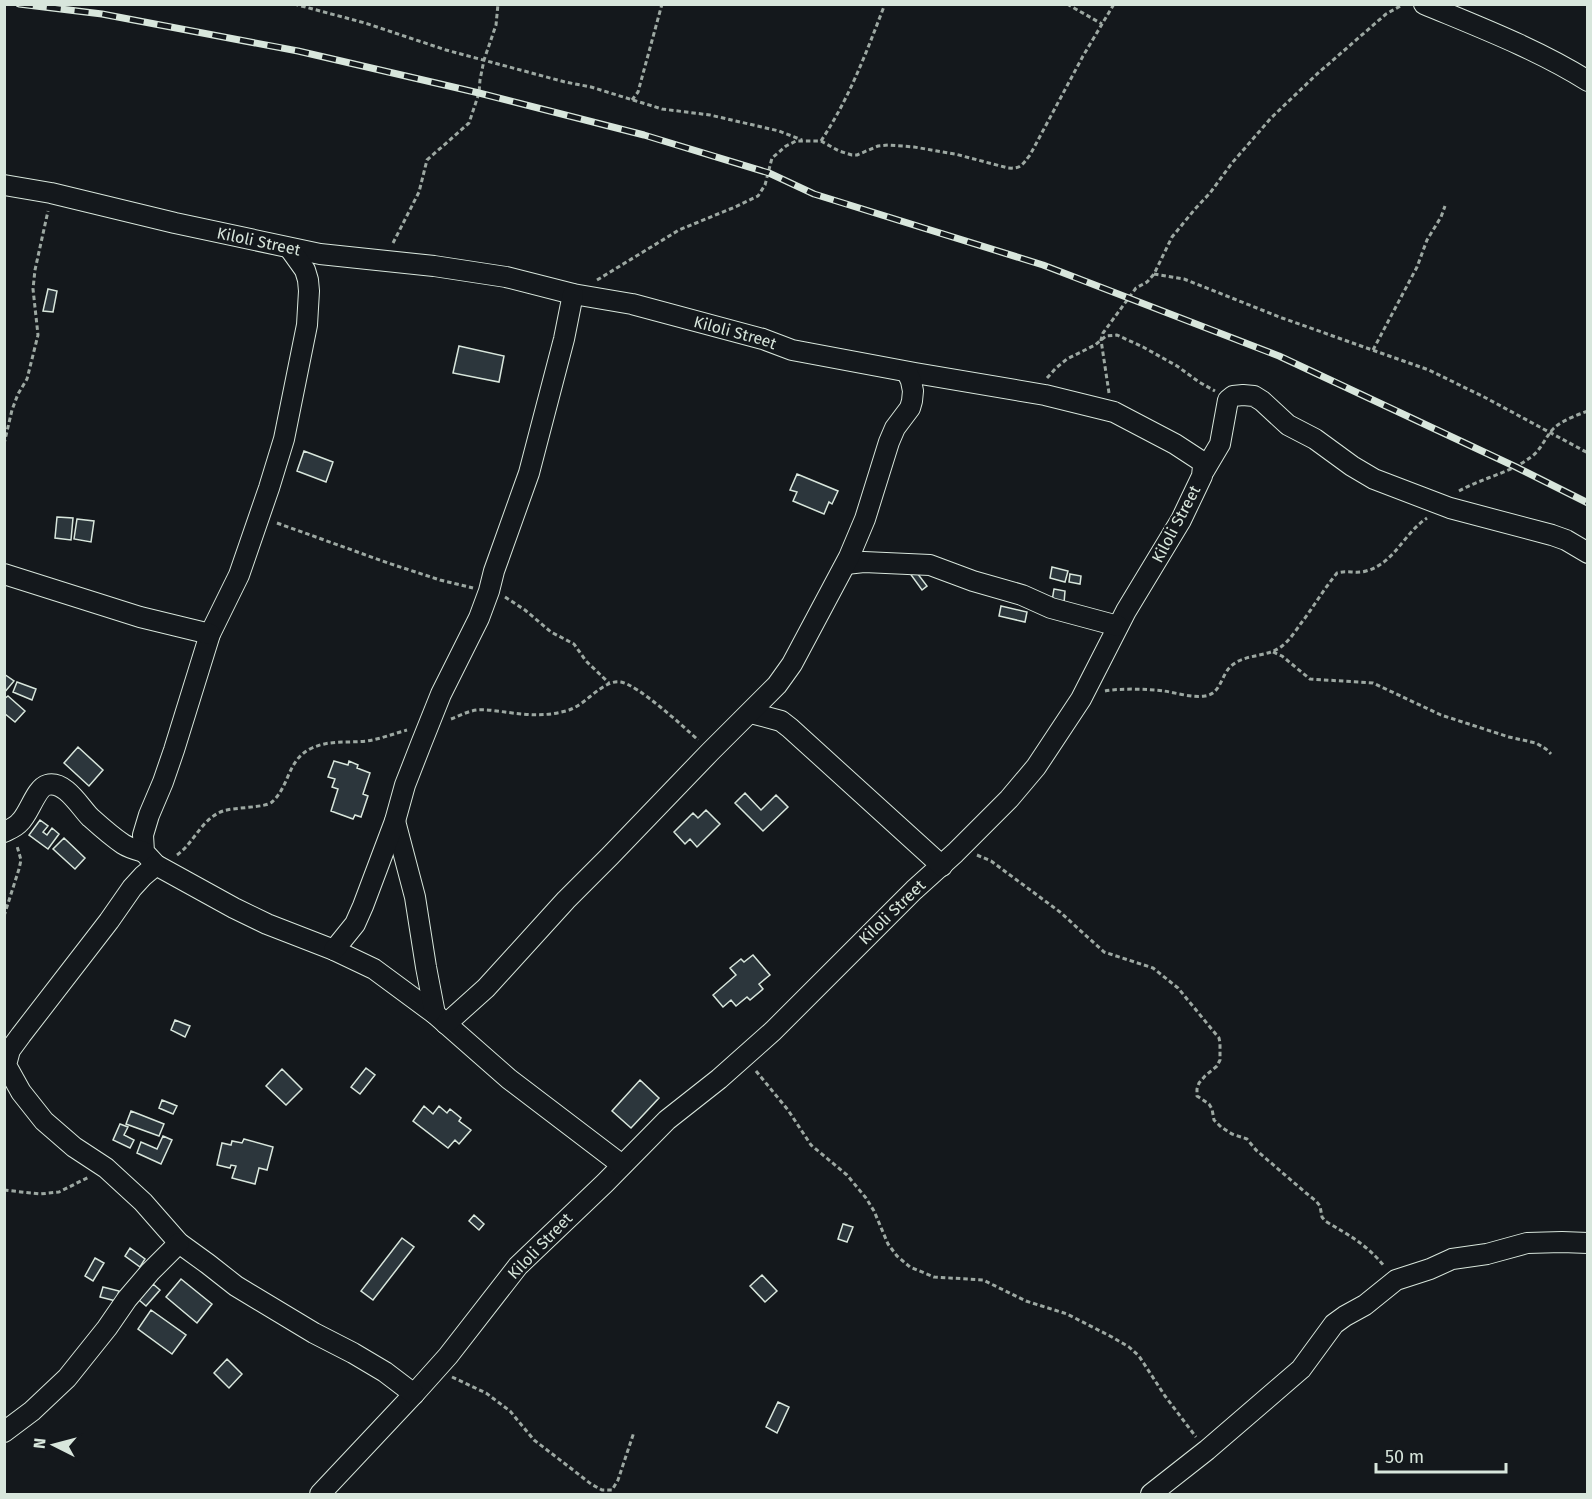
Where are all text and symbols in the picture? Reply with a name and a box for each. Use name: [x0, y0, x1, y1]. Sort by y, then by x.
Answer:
street label: Kiloli Street: [215, 223, 303, 259]
street label: Kiloli Street: [692, 311, 780, 353]
street label: Kiloli Street: [1148, 482, 1204, 566]
street label: Kiloli Street: [855, 876, 929, 948]
street label: Kiloli Street: [504, 1209, 576, 1283]
north arrow: [24, 1415, 84, 1475]
scale bar: [1376, 1436, 1506, 1474]
text: N: [30, 1437, 50, 1450]
text: 50 m: [1385, 1446, 1424, 1468]

